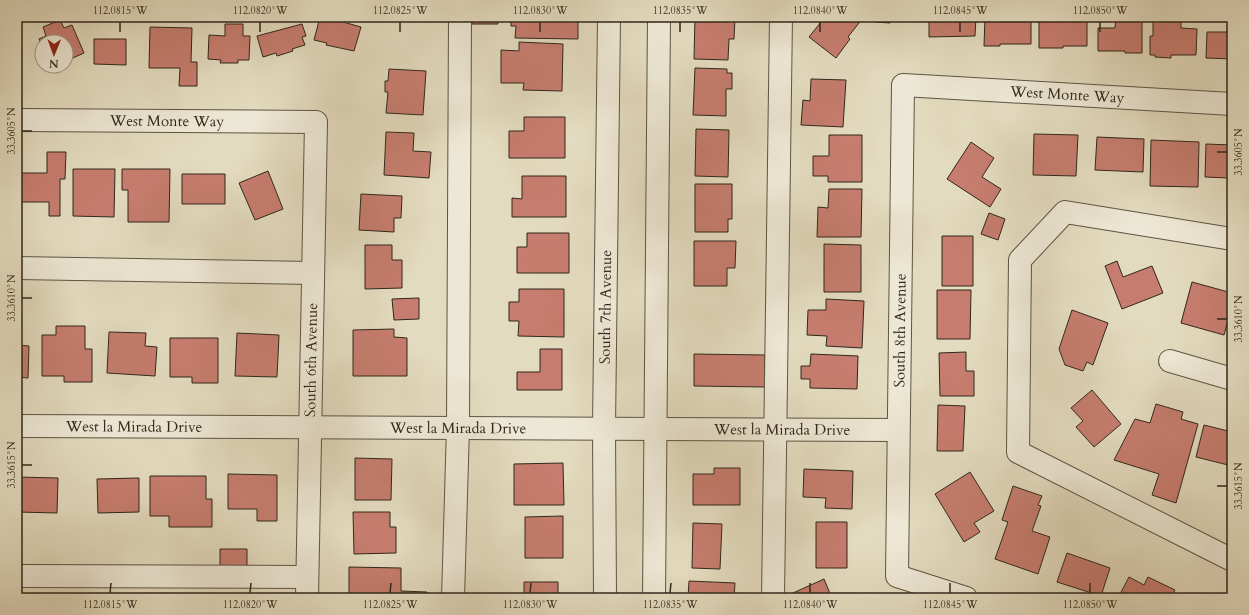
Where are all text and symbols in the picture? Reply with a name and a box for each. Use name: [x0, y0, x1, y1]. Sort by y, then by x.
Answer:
text: 112.0815°W: [93, 4, 148, 18]
text: 112.0820°W: [233, 4, 288, 18]
text: 112.0825°W: [373, 4, 428, 18]
text: 112.0830°W: [513, 4, 568, 18]
text: 112.0835°W: [653, 4, 708, 18]
text: 112.0840°W: [793, 4, 848, 18]
text: 112.0845°W: [933, 4, 988, 18]
text: 112.0850°W: [1073, 4, 1128, 18]
north arrow: [34, 34, 74, 74]
text: N: [48, 56, 59, 71]
street label: West Monte Way: [1008, 81, 1125, 108]
text: 33.3605°N: [5, 107, 19, 154]
street label: West Monte Way: [109, 111, 224, 131]
text: 33.3605°N: [1232, 128, 1246, 175]
street label: South 7th Avenue: [595, 250, 616, 364]
street label: South 8th Avenue: [889, 273, 911, 388]
text: 33.3610°N: [5, 274, 19, 321]
text: 33.3610°N: [1232, 295, 1246, 342]
street label: South 6th Avenue: [300, 303, 322, 417]
street label: West la Mirada Drive: [65, 416, 203, 437]
street label: West la Mirada Drive: [389, 418, 527, 438]
street label: West la Mirada Drive: [713, 419, 851, 440]
text: 33.3615°N: [5, 441, 19, 488]
text: 33.3615°N: [1232, 462, 1246, 509]
text: 112.0815°W: [83, 598, 138, 612]
text: 112.0820°W: [223, 598, 278, 612]
text: 112.0825°W: [363, 598, 418, 612]
text: 112.0830°W: [503, 598, 558, 612]
text: 112.0835°W: [643, 598, 698, 612]
text: 112.0840°W: [783, 598, 838, 612]
text: 112.0845°W: [923, 598, 978, 612]
text: 112.0850°W: [1063, 598, 1118, 612]

